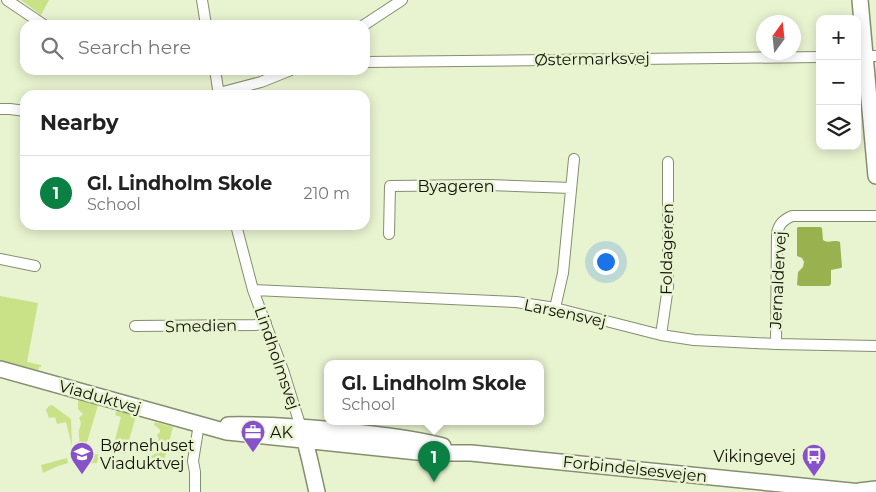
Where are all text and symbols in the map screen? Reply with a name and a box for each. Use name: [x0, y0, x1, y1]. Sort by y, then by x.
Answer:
north arrow: [756, 15, 801, 60]
map controls: [816, 15, 861, 150]
button: +: [816, 15, 861, 60]
search box: [20, 20, 370, 75]
icon: search: [38, 34, 66, 62]
text: Search here: [78, 36, 191, 59]
street label: Østermarksvej: [534, 48, 650, 70]
button: −: [816, 60, 861, 105]
button: layers: [816, 105, 861, 150]
text: Nearby: [40, 110, 119, 135]
text: Gl. Lindholm Skole: [87, 172, 272, 195]
street label: Byageren: [417, 177, 495, 196]
text: 1: [53, 184, 59, 203]
text: 210 m: [303, 184, 350, 203]
text: School: [87, 195, 141, 214]
street label: Foldageren: [657, 203, 677, 295]
street label: Jernaldervej: [766, 231, 790, 330]
your location: [593, 249, 619, 275]
street label: Larsensvej: [522, 295, 608, 331]
street label: Lindholmsvej: [251, 304, 303, 412]
street label: Smedien: [165, 316, 237, 336]
popup: [324, 360, 544, 425]
text: Gl. Lindholm Skole: [341, 372, 527, 395]
street label: Viaduktvej: [57, 376, 143, 418]
text: School: [341, 395, 395, 414]
office icon: AK: [240, 419, 266, 453]
place label: AK: [270, 423, 293, 442]
place label: Børnehuset Viaduktvej: [100, 436, 195, 473]
school or university icon: Børnehuset Viaduktvej: [69, 441, 95, 475]
pin: 1: [418, 441, 450, 482]
bus stop icon: Vikingevej: [801, 443, 827, 477]
place label: Vikingevej: [713, 447, 796, 466]
street label: Forbindelsesvejen: [562, 452, 708, 486]

